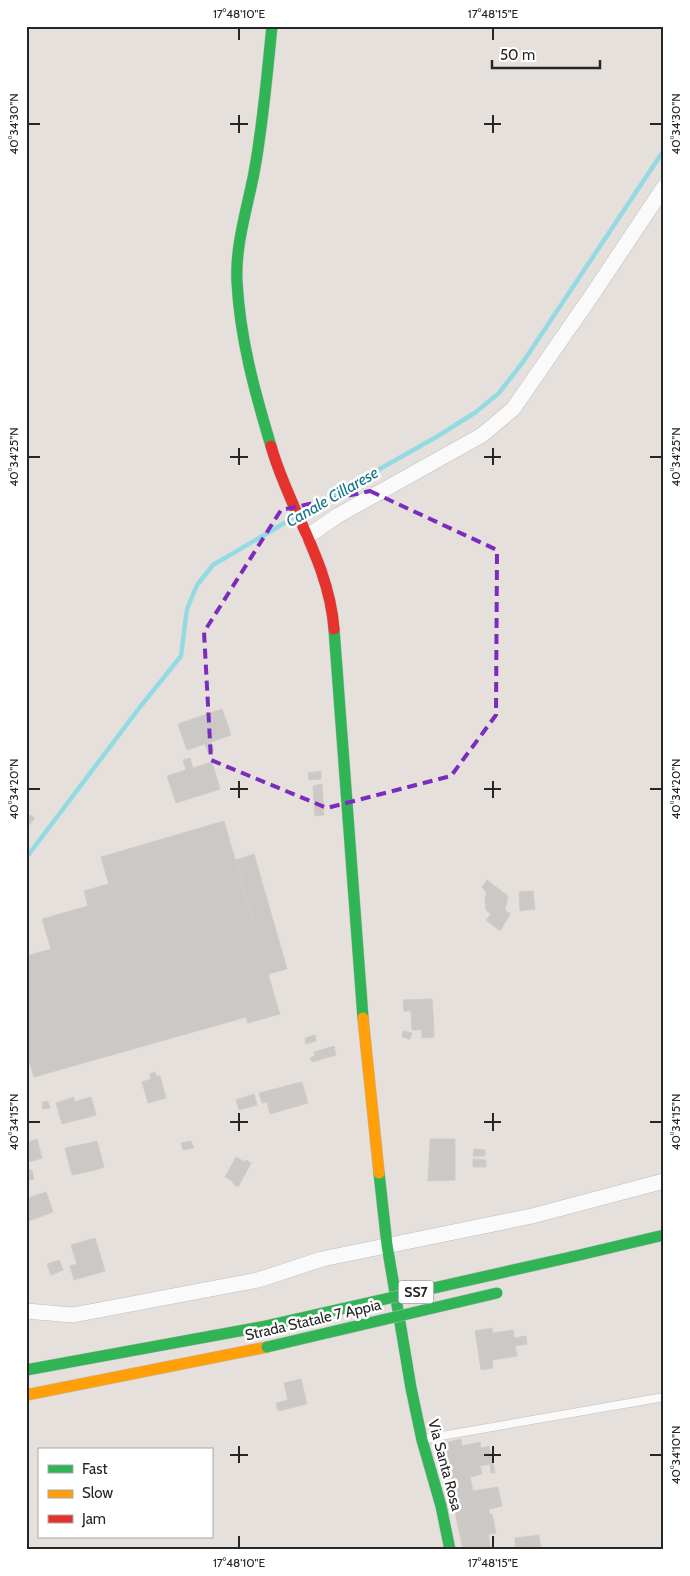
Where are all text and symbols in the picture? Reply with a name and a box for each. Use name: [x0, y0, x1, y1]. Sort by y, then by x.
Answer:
text: 17°48'10"E: [213, 6, 265, 21]
text: 17°48'15"E: [468, 6, 519, 21]
scale bar: [492, 38, 600, 70]
text: 50 m: [500, 46, 535, 64]
text: 40°34'30"N: [6, 93, 21, 155]
text: 40°34'30"N: [668, 93, 683, 155]
text: 40°34'25"N: [6, 427, 21, 487]
text: 40°34'25"N: [668, 427, 683, 487]
water label: Canale Cillarese: [283, 463, 381, 531]
text: 40°34'20"N: [6, 758, 21, 820]
text: 40°34'20"N: [668, 758, 683, 820]
text: 40°34'15"N: [6, 1094, 21, 1150]
text: 40°34'15"N: [668, 1094, 683, 1150]
road number: SS7: [398, 1280, 434, 1304]
street label: Strada Statale 7 Appia: [243, 1295, 384, 1344]
street label: Via Santa Rosa: [424, 1417, 466, 1513]
text: 40°34'10"N: [668, 1426, 683, 1484]
legend: [38, 1448, 212, 1538]
text: Fast: [82, 1460, 107, 1478]
text: Slow: [82, 1484, 113, 1502]
text: Jam: [81, 1510, 106, 1528]
text: 17°48'10"E: [213, 1555, 265, 1570]
text: 17°48'15"E: [468, 1555, 519, 1570]

